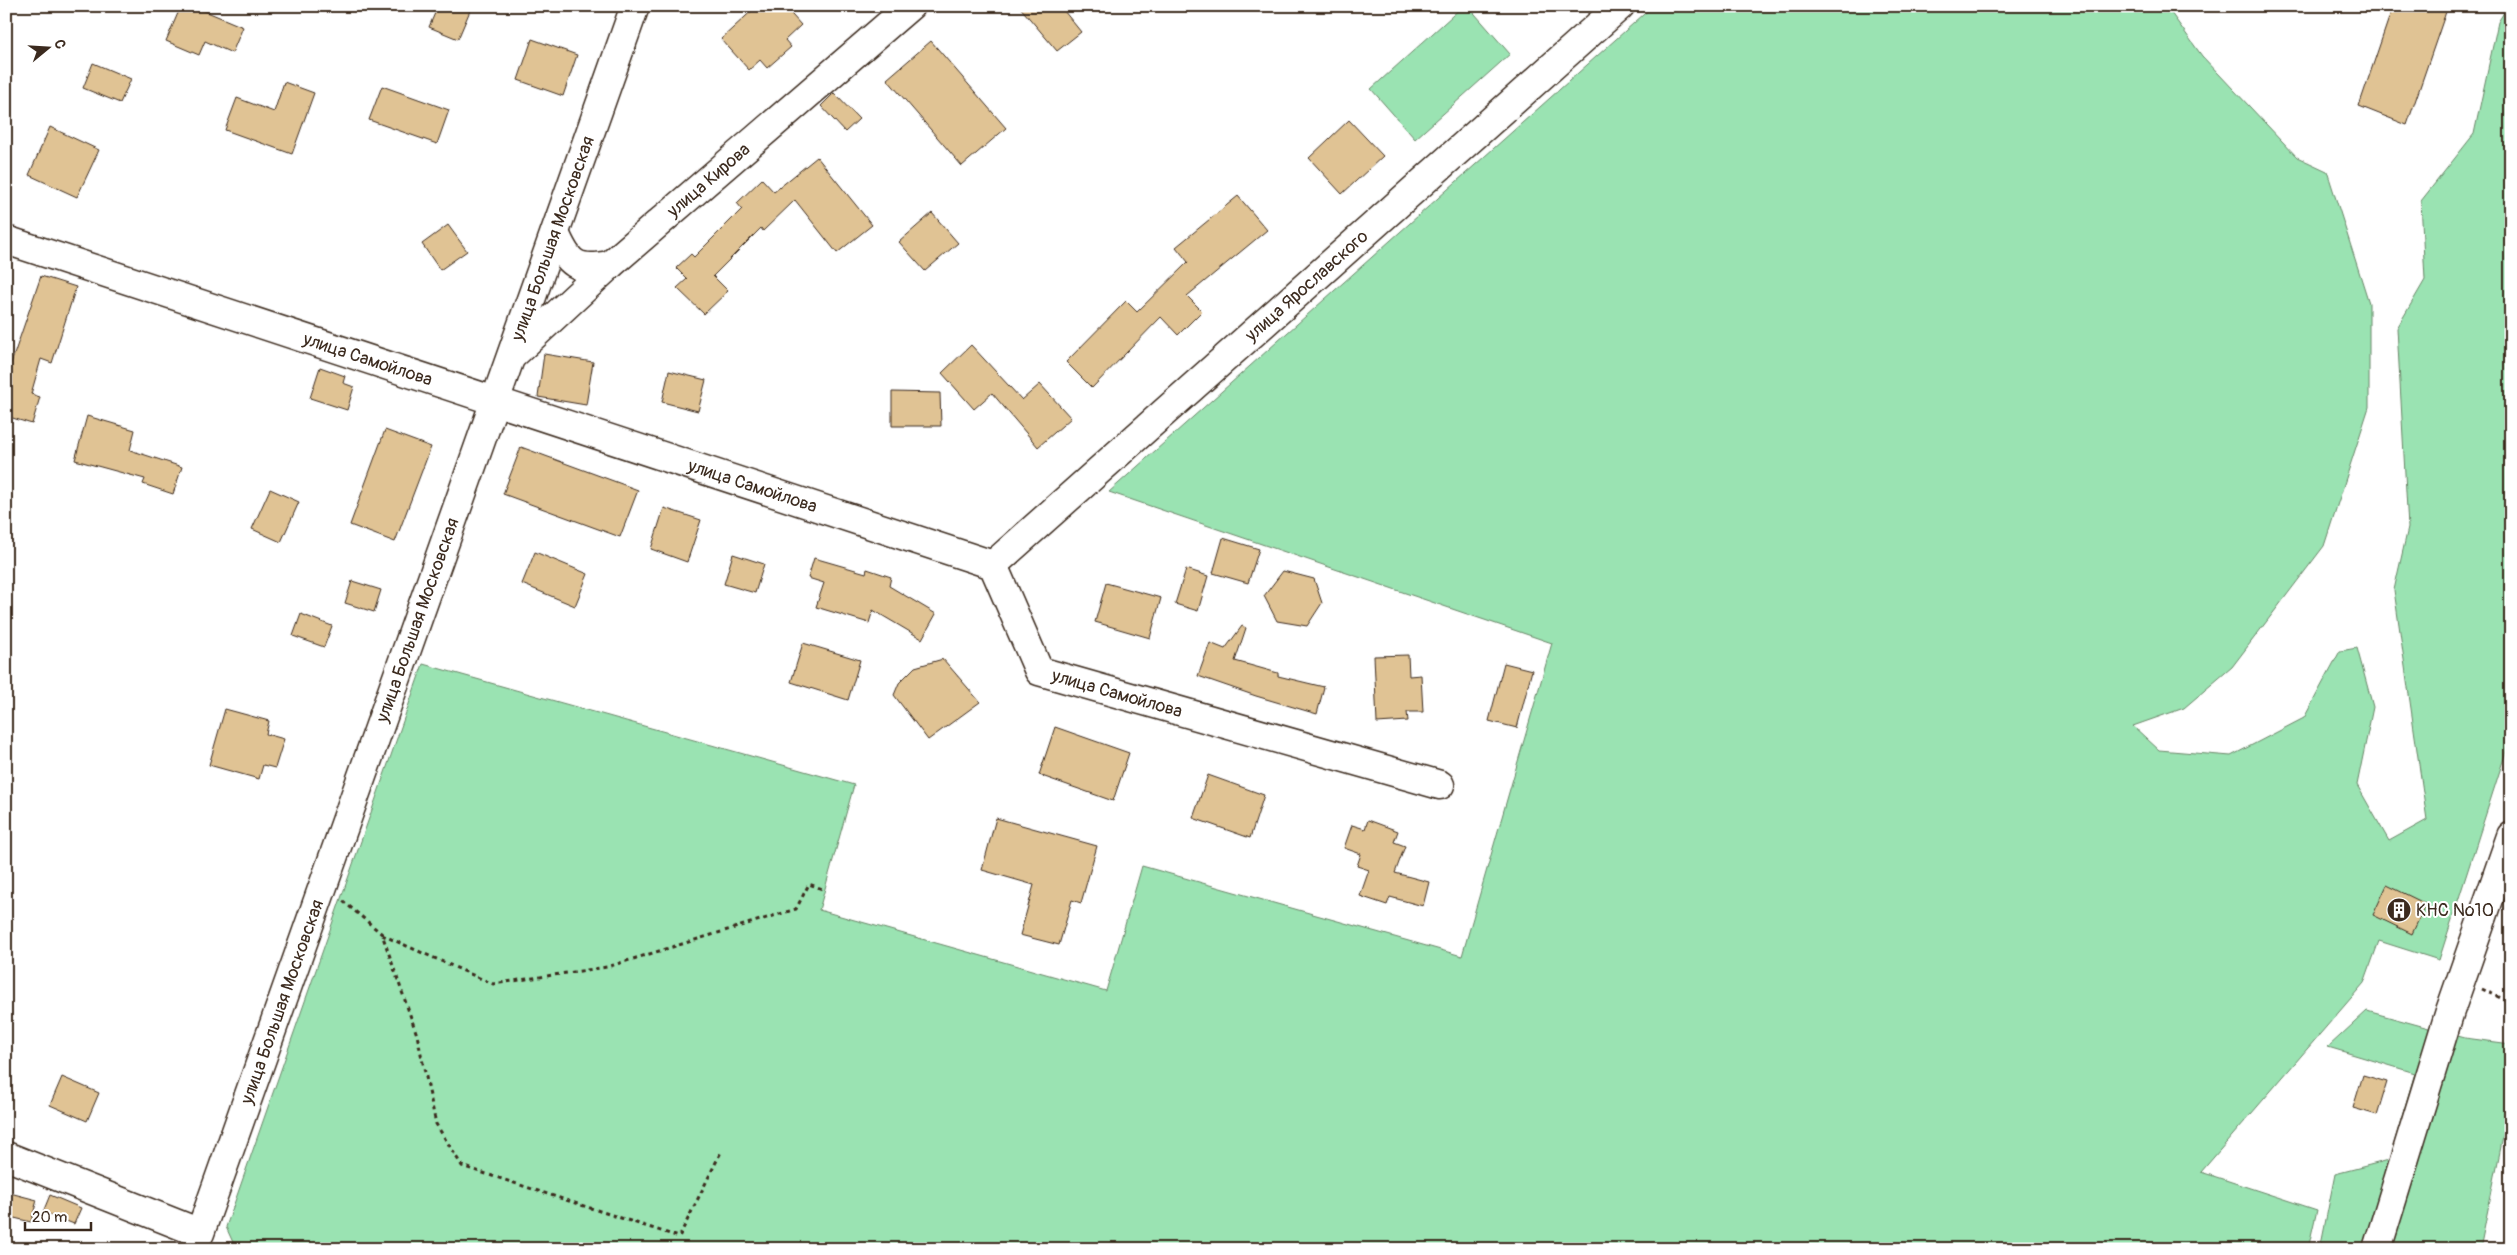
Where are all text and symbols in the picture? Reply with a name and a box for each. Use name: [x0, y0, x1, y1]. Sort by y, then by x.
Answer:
north arrow: [22, 22, 72, 72]
text: С: [50, 37, 69, 51]
street label: улица Большая Московская: [506, 133, 600, 345]
street label: улица Кирова: [662, 138, 755, 223]
street label: улица Ярославского: [1240, 225, 1373, 347]
street label: улица Самойлова: [299, 327, 435, 392]
street label: улица Самойлова: [684, 454, 820, 518]
street label: улица Большая Московская: [371, 515, 465, 727]
street label: улица Самойлова: [1048, 664, 1185, 723]
street label: улица Большая Московская: [235, 897, 329, 1108]
building icon: КНС №10: [2386, 897, 2412, 923]
place label: КНС №10: [2416, 899, 2494, 922]
scale bar: [25, 1200, 91, 1232]
text: 20 m: [32, 1208, 67, 1227]

